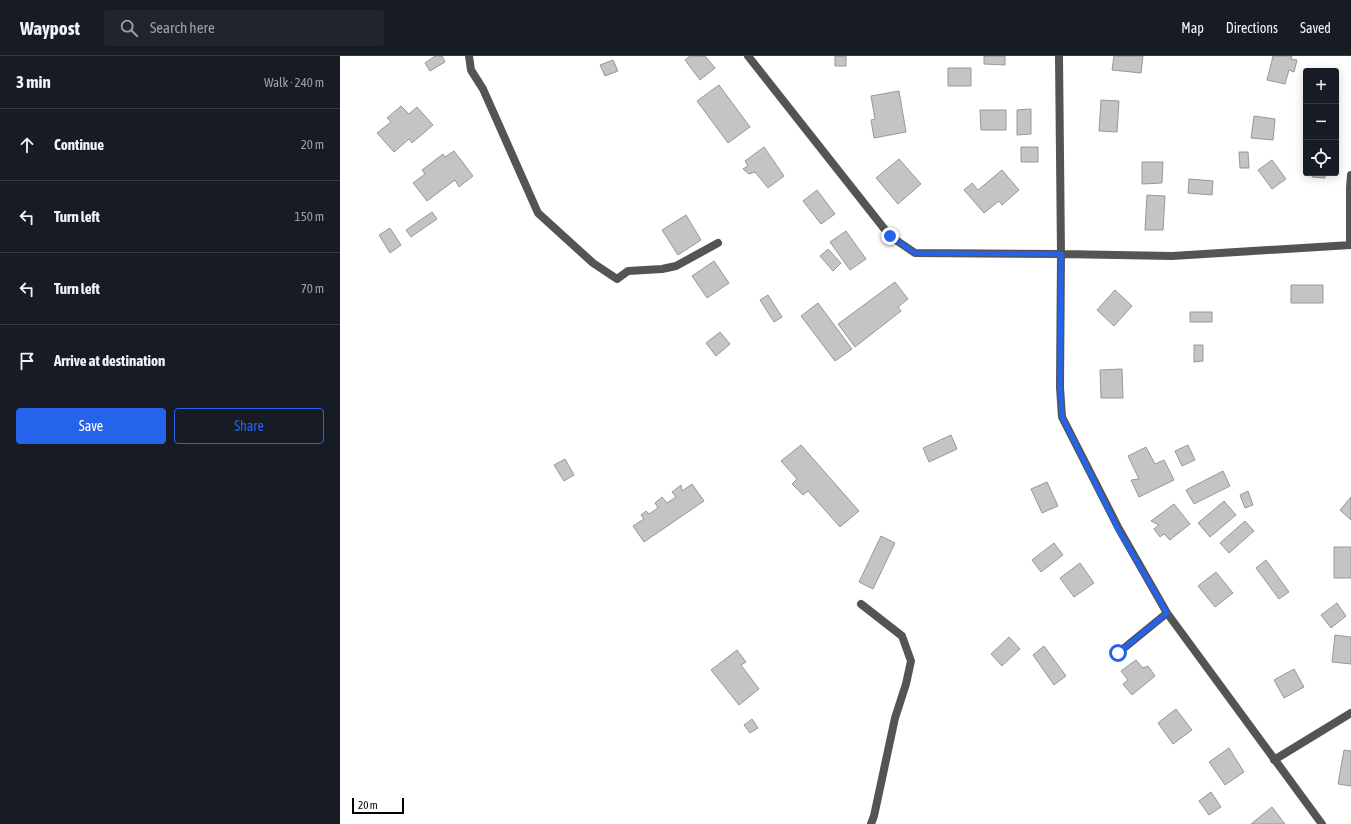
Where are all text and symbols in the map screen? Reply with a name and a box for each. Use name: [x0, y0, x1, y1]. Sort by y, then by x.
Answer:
search box: [104, 10, 384, 46]
text: Waypost: [20, 17, 80, 39]
icon: search: [118, 17, 140, 39]
text: Search here: [150, 19, 215, 36]
text: Map: [1181, 20, 1204, 36]
text: Directions: [1226, 20, 1278, 36]
text: Saved: [1300, 20, 1331, 36]
map controls: [1303, 68, 1339, 176]
button: +: [1303, 68, 1339, 104]
text: 3 min: [16, 72, 51, 92]
text: Walk · 240 m: [264, 75, 324, 90]
button: −: [1303, 104, 1339, 140]
icon: ahead: [16, 134, 38, 156]
text: Continue: [54, 136, 104, 153]
text: 20 m: [301, 137, 324, 152]
button: locate: [1303, 140, 1339, 176]
icon: left: [16, 206, 38, 228]
text: Turn left: [54, 208, 100, 225]
text: 150 m: [295, 209, 324, 224]
route end: [881, 227, 899, 245]
icon: left: [16, 278, 38, 300]
text: Turn left: [54, 280, 100, 297]
text: 70 m: [301, 281, 324, 296]
icon: arrive: [16, 350, 38, 372]
text: Arrive at destination: [54, 352, 165, 369]
button: Save: [16, 408, 166, 444]
button: Share: [174, 408, 324, 444]
route start: [1109, 644, 1127, 662]
scale bar: [352, 796, 404, 815]
text: 20 m: [358, 799, 378, 811]

